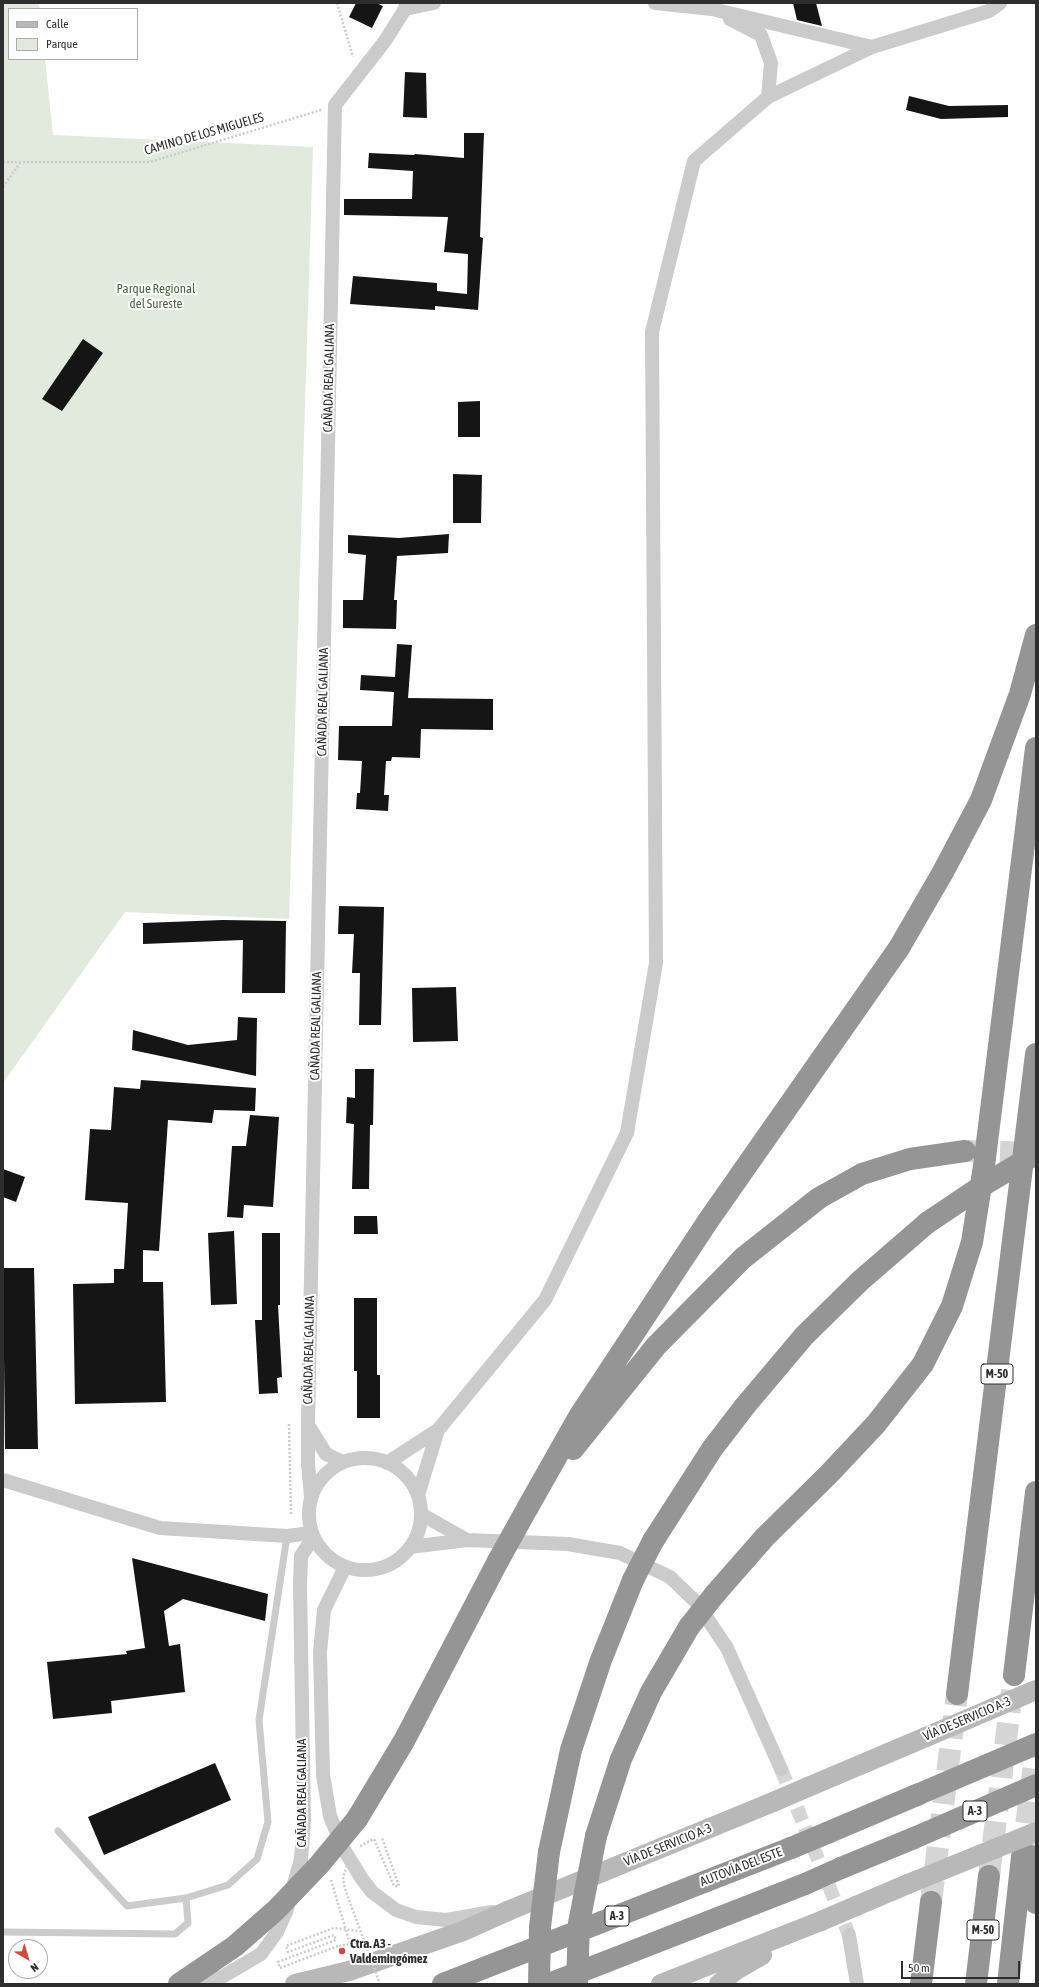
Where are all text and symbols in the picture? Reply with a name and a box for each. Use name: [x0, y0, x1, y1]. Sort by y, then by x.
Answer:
legend: [8, 8, 138, 60]
text: Calle: [46, 17, 69, 31]
text: Parque: [46, 37, 78, 51]
street label: CAMINO DE LOS MIGUELES: [142, 109, 266, 159]
park label: Parque Regional del Sureste: [116, 281, 196, 312]
street label: CAÑADA REAL GALIANA: [320, 323, 338, 433]
street label: CAÑADA REAL GALIANA: [314, 647, 332, 757]
street label: CAÑADA REAL GALIANA: [307, 971, 325, 1081]
street label: CAÑADA REAL GALIANA: [300, 1295, 318, 1405]
road number: M-50: [981, 1364, 1013, 1384]
street label: VÍA DE SERVICIO A-3: [921, 1694, 1013, 1744]
street label: CAÑADA REAL GALIANA: [294, 1739, 310, 1847]
road number: A-3: [963, 1801, 987, 1821]
street label: VÍA DE SERVICIO A-3: [622, 1820, 714, 1870]
street label: AUTOVÍA DEL ESTE: [698, 1844, 784, 1890]
road number: A-3: [605, 1906, 629, 1926]
road number: M-50: [967, 1920, 999, 1940]
place label: Ctra. A3 - Valdemingómez: [350, 1936, 427, 1967]
north arrow: [8, 1939, 48, 1979]
marker: Ctra. A3 - Valdemingómez: [337, 1946, 347, 1956]
scale bar: [903, 1953, 1022, 1979]
text: N: [29, 1961, 41, 1974]
text: 50 m: [908, 1961, 930, 1975]

